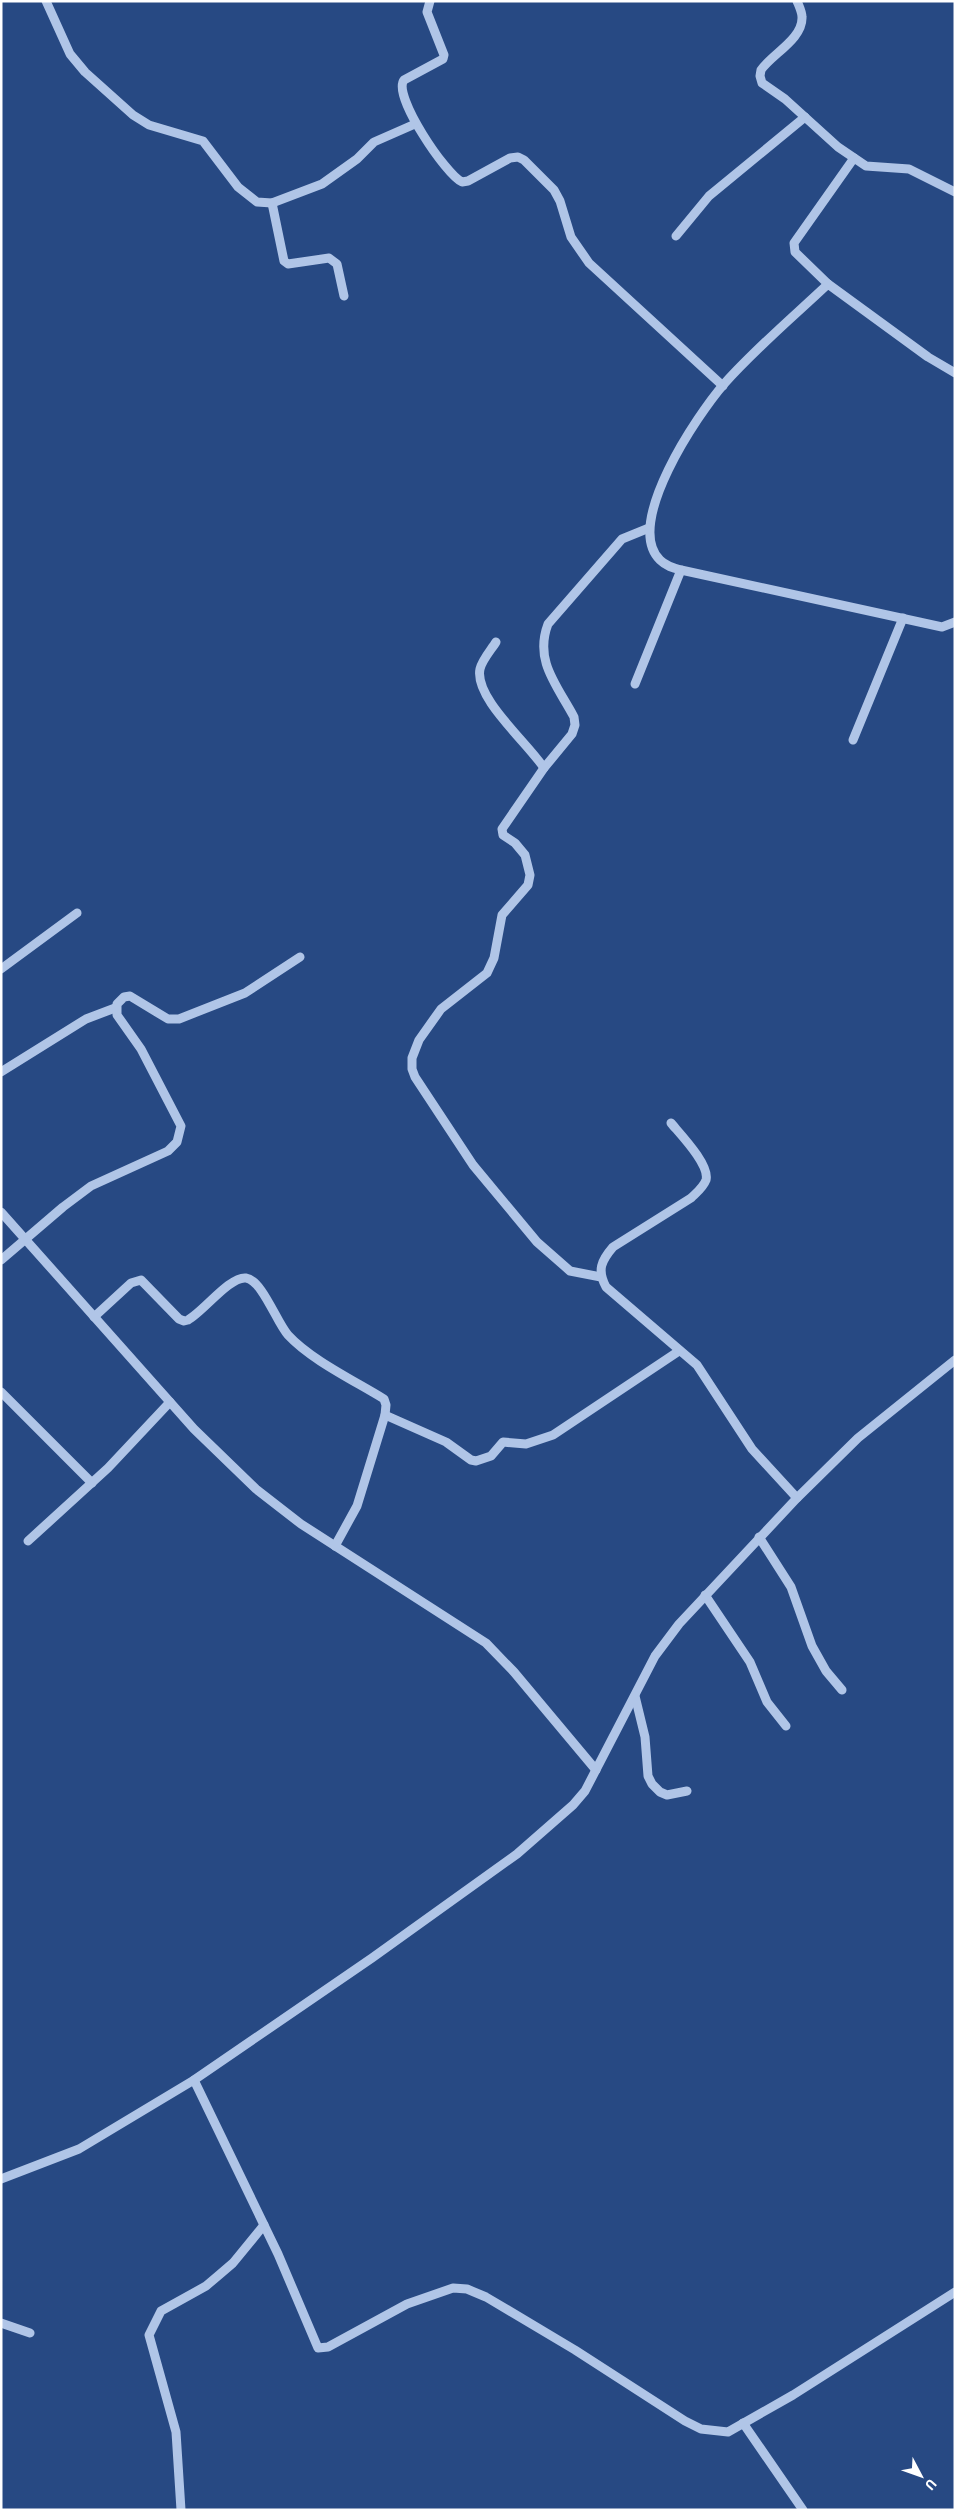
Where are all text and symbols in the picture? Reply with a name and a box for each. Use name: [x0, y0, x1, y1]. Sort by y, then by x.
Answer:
north arrow: [896, 2451, 946, 2501]
text: U: [922, 2476, 940, 2494]

